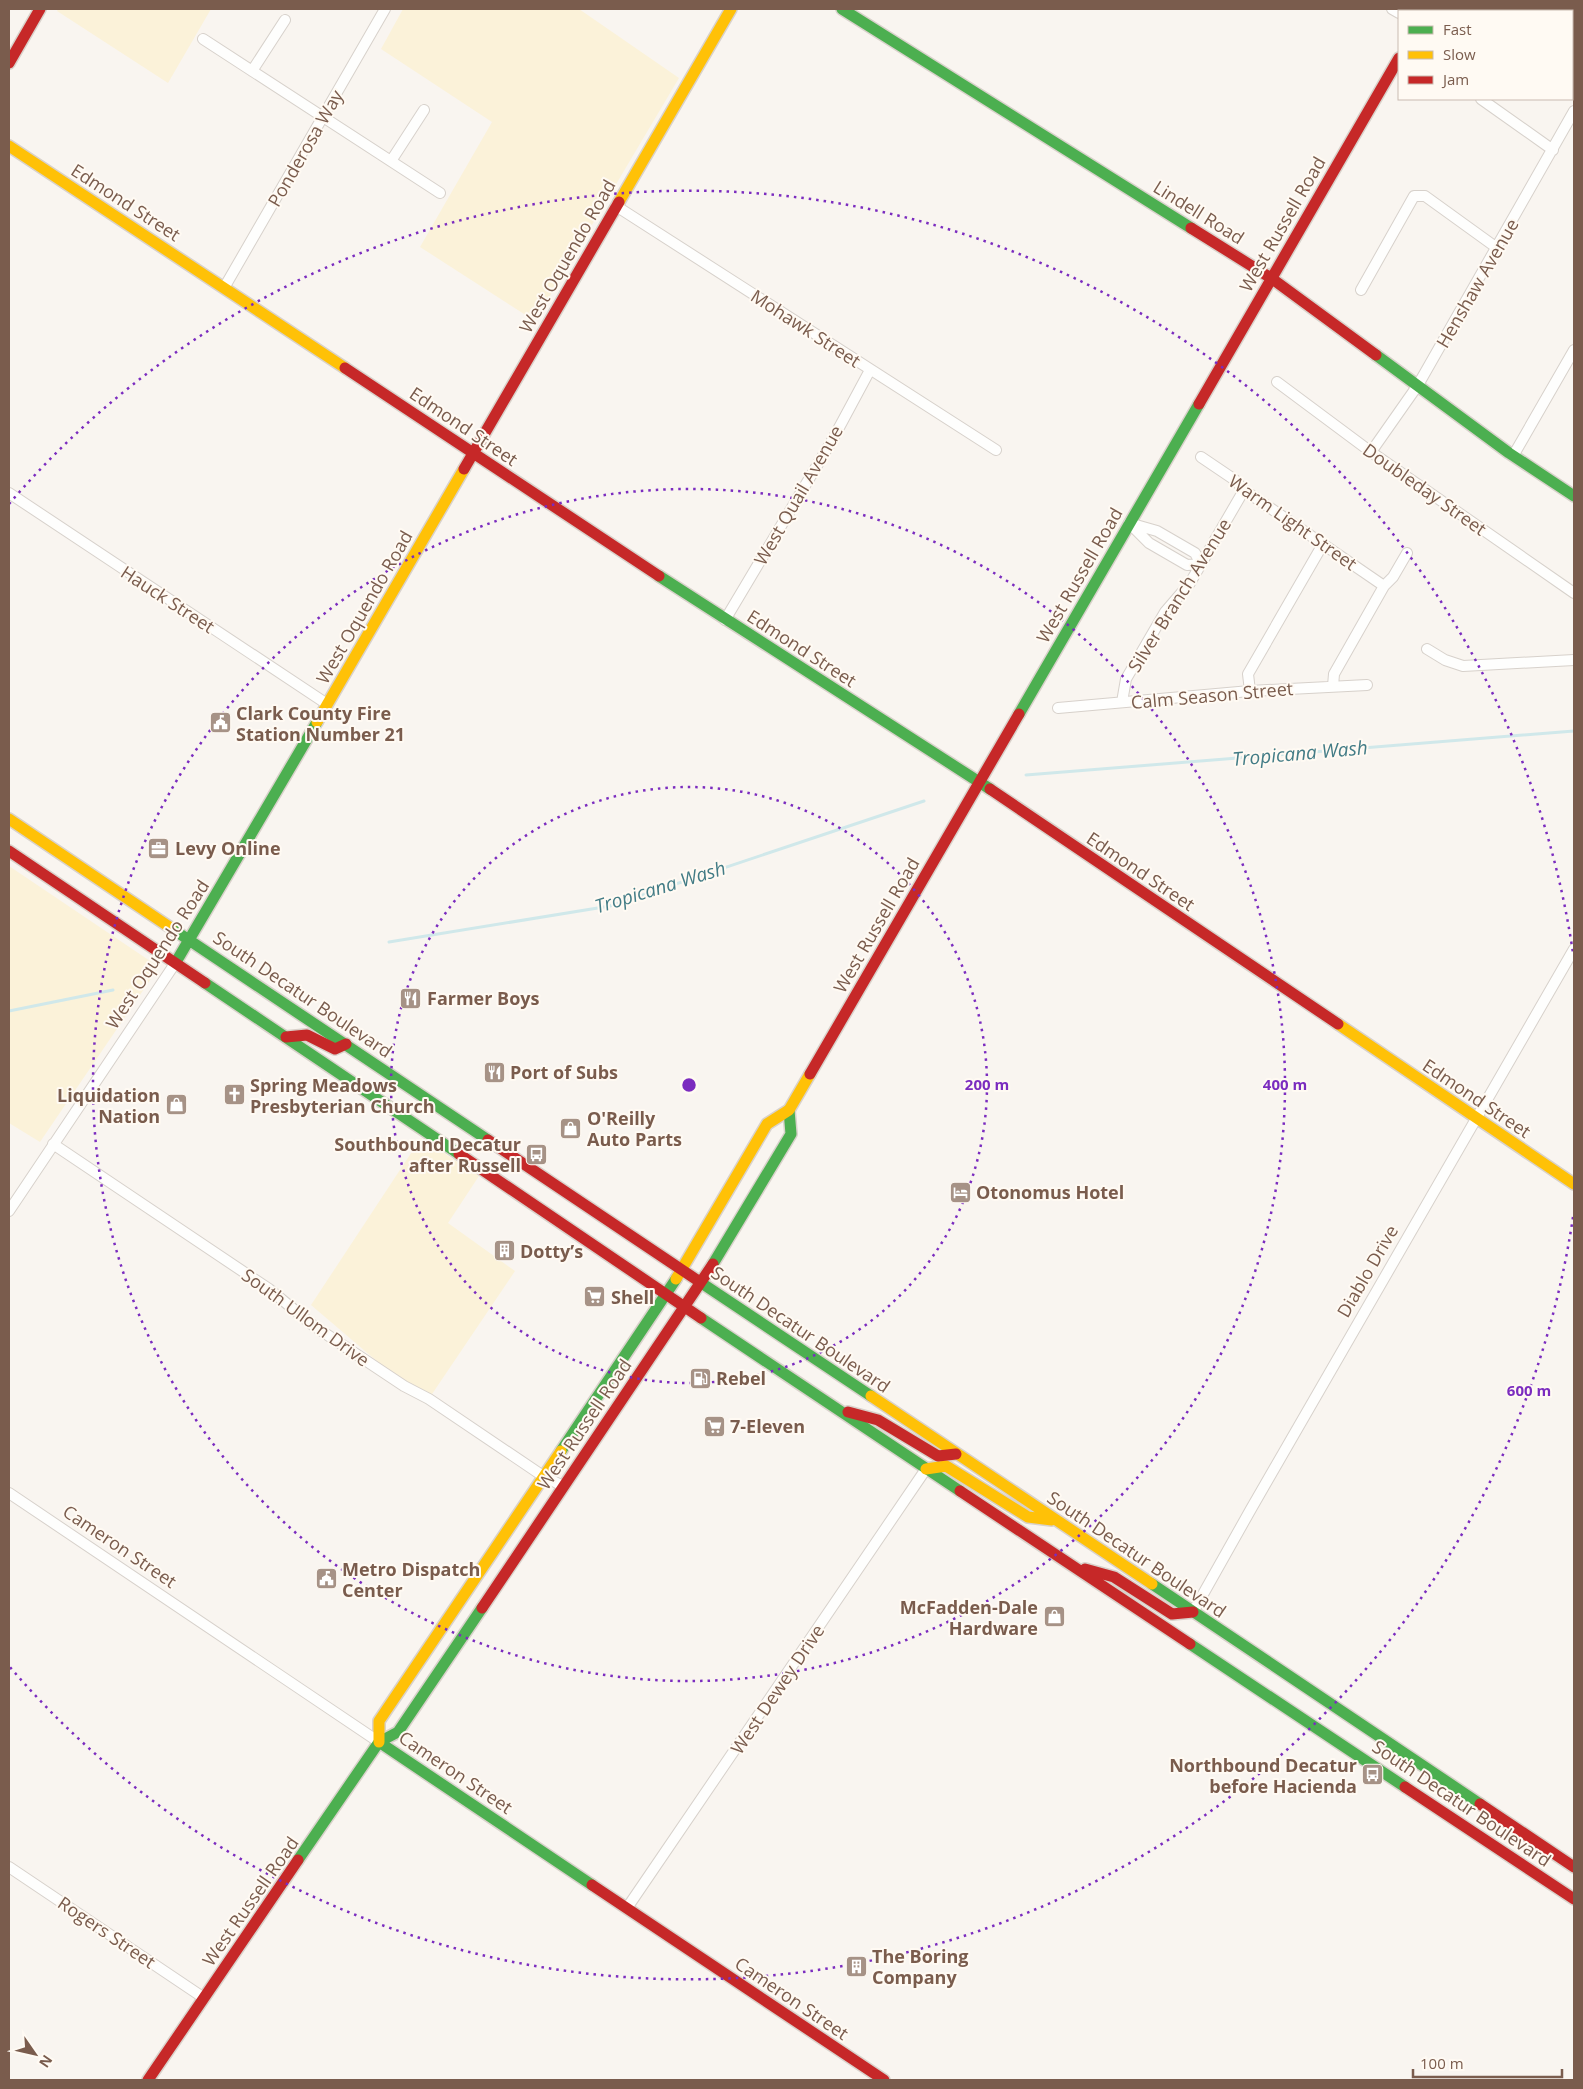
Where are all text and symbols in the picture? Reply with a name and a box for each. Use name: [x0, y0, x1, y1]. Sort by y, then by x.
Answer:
legend: [1398, 10, 1573, 100]
text: Fast: [1443, 19, 1472, 39]
text: Slow: [1443, 44, 1476, 64]
text: Jam: [1441, 69, 1469, 89]
street label: Ponderosa Way: [262, 84, 349, 211]
street label: West Russell Road: [1233, 152, 1331, 296]
street label: Edmond Street: [67, 158, 185, 246]
street label: West Oquendo Road: [513, 175, 621, 337]
street label: Lindell Road: [1149, 175, 1249, 249]
street label: Henshaw Avenue: [1430, 214, 1524, 352]
street label: Mohawk Street: [746, 284, 866, 372]
street label: Edmond Street: [405, 381, 523, 471]
street label: West Quail Avenue: [748, 421, 848, 569]
street label: Doubleday Street: [1358, 437, 1492, 541]
street label: Warm Light Street: [1224, 469, 1362, 575]
street label: West Russell Road: [1030, 503, 1128, 647]
street label: Silver Branch Avenue: [1122, 514, 1236, 676]
street label: West Oquendo Road: [310, 526, 418, 688]
street label: Hauck Street: [116, 560, 220, 638]
street label: Edmond Street: [743, 604, 861, 692]
street label: Calm Season Street: [1130, 676, 1294, 714]
place label: Clark County Fire Station Number 21: [236, 701, 405, 746]
public building icon: Clark County Fire Station Number 21: [208, 711, 232, 735]
water label: Tropicana Wash: [1231, 734, 1369, 772]
street label: Edmond Street: [1082, 826, 1200, 916]
office icon: Levy Online: [147, 836, 171, 860]
place label: Levy Online: [175, 836, 281, 860]
street label: West Russell Road: [827, 853, 925, 997]
water label: Tropicana Wash: [591, 855, 729, 919]
street label: West Oquendo Road: [100, 875, 214, 1033]
street label: South Decatur Boulevard: [209, 925, 397, 1063]
restaurant icon: Farmer Boys: [399, 986, 423, 1010]
place label: Farmer Boys: [427, 986, 540, 1010]
street label: Edmond Street: [1418, 1053, 1536, 1143]
restaurant icon: Port of Subs: [482, 1060, 506, 1084]
place label: Port of Subs: [510, 1060, 618, 1084]
place label: Spring Meadows Presbyterian Church: [250, 1073, 435, 1118]
text: 200 m: [965, 1074, 1009, 1094]
text: 400 m: [1263, 1074, 1307, 1094]
centre of rings: [680, 1076, 698, 1094]
place label: Liquidation Nation: [57, 1083, 160, 1128]
church icon: Spring Meadows Presbyterian Church: [222, 1083, 246, 1107]
shop icon: Liquidation Nation: [164, 1093, 188, 1117]
place label: O'Reilly Auto Parts: [587, 1106, 682, 1151]
shop icon: O'Reilly Auto Parts: [559, 1116, 583, 1140]
place label: Southbound Decatur after Russell: [334, 1132, 521, 1177]
bus stop icon: Southbound Decatur after Russell: [525, 1142, 549, 1166]
hotel icon: Otonomus Hotel: [948, 1180, 972, 1204]
place label: Otonomus Hotel: [976, 1180, 1124, 1204]
street label: Diablo Drive: [1331, 1221, 1403, 1321]
building icon: Dotty’s: [492, 1239, 516, 1263]
place label: Dotty’s: [520, 1239, 583, 1263]
street label: South Decatur Boulevard: [707, 1260, 895, 1398]
street label: South Ullom Drive: [237, 1263, 375, 1371]
supermarket icon: Shell: [583, 1285, 607, 1309]
place label: Shell: [611, 1285, 654, 1309]
street label: West Russell Road: [531, 1354, 637, 1494]
fuel station icon: Rebel: [688, 1366, 712, 1390]
place label: Rebel: [716, 1366, 766, 1390]
text: 600 m: [1507, 1380, 1551, 1400]
supermarket icon: 7-Eleven: [702, 1414, 726, 1438]
place label: 7-Eleven: [730, 1414, 805, 1438]
street label: South Decatur Boulevard: [1043, 1485, 1231, 1623]
street label: Cameron Street: [58, 1499, 182, 1593]
place label: Metro Dispatch Center: [342, 1557, 480, 1602]
public building icon: Metro Dispatch Center: [314, 1567, 338, 1591]
place label: McFadden-Dale Hardware: [900, 1595, 1038, 1640]
shop icon: McFadden-Dale Hardware: [1042, 1605, 1066, 1629]
street label: West Dewey Drive: [725, 1620, 829, 1758]
street label: Cameron Street: [394, 1725, 518, 1819]
street label: South Decatur Boulevard: [1368, 1734, 1556, 1872]
place label: Northbound Decatur before Hacienda: [1169, 1753, 1357, 1798]
bus stop icon: Northbound Decatur before Hacienda: [1361, 1763, 1385, 1787]
street label: West Russell Road: [196, 1832, 304, 1970]
street label: Rogers Street: [54, 1891, 160, 1973]
place label: The Boring Company: [872, 1944, 968, 1989]
street label: Cameron Street: [730, 1951, 854, 2045]
building icon: The Boring Company: [844, 1954, 868, 1978]
north arrow: [10, 2029, 60, 2079]
scale bar: [1413, 2046, 1562, 2078]
text: N: [35, 2052, 57, 2072]
text: 100 m: [1420, 2053, 1464, 2073]

